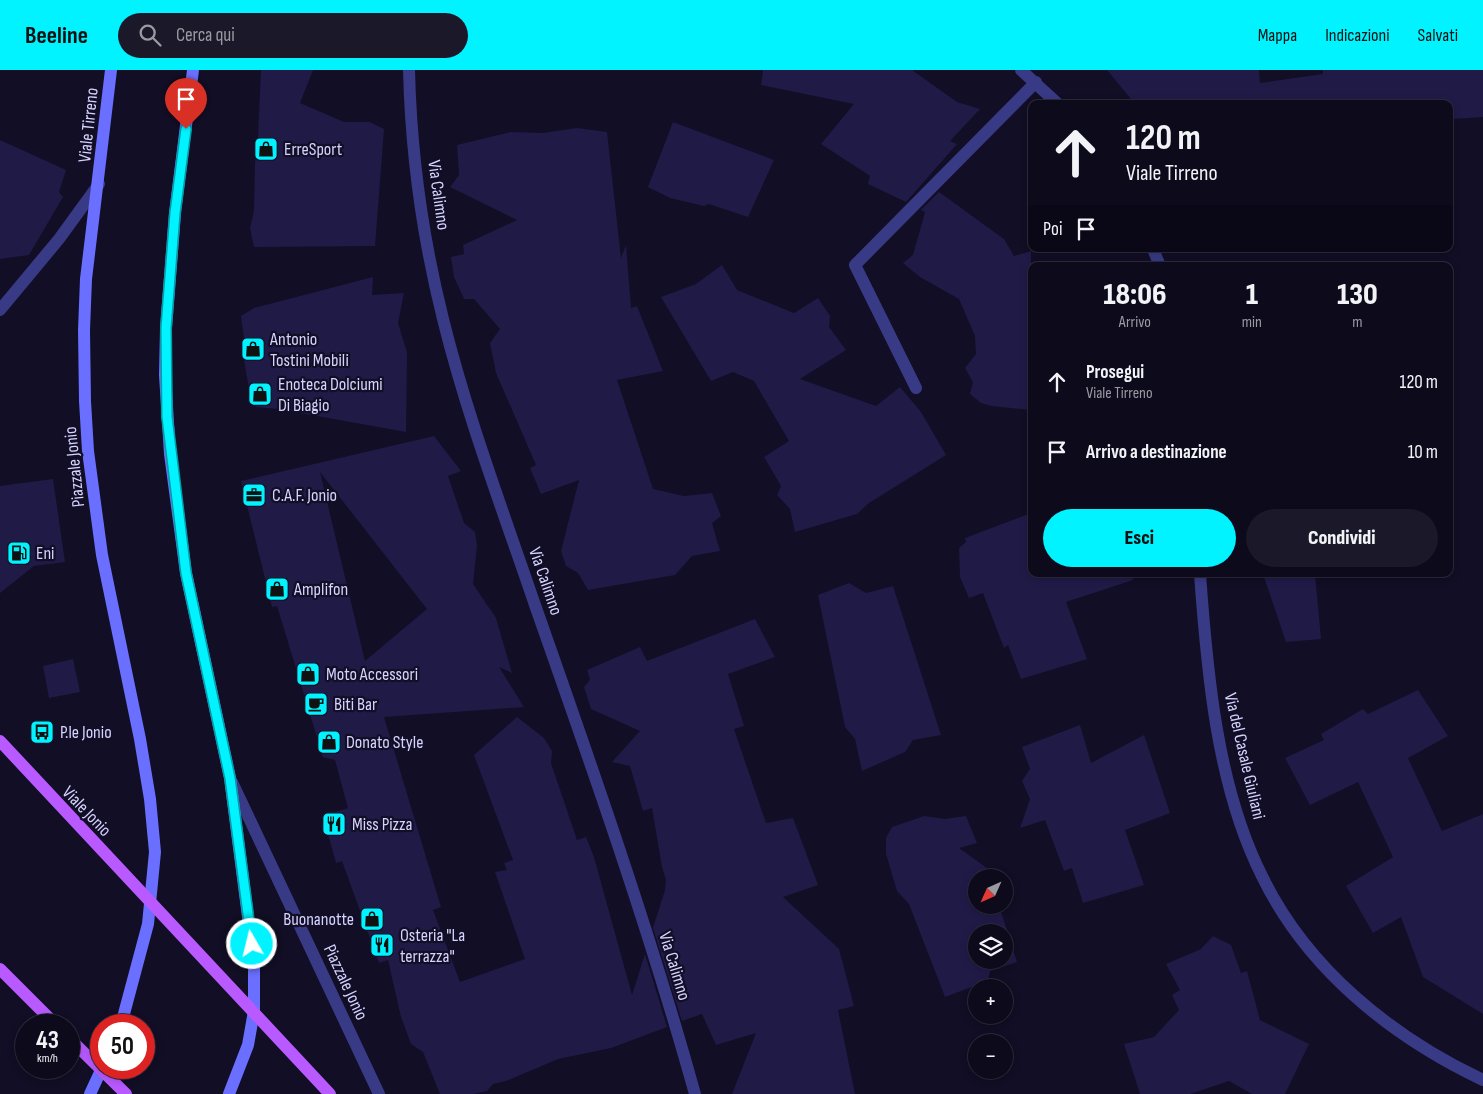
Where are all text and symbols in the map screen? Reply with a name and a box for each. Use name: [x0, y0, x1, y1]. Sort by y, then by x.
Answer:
search box: [118, 13, 468, 58]
text: Beeline: [25, 21, 88, 50]
icon: search: [136, 21, 164, 49]
text: Cerca qui: [176, 24, 235, 47]
text: Mappa: [1258, 25, 1297, 46]
text: Indicazioni: [1325, 25, 1390, 46]
text: Salvati: [1418, 25, 1458, 46]
pin: [165, 78, 207, 129]
icon: arrive: [172, 85, 200, 113]
street label: Viale Tirreno: [74, 87, 103, 163]
text: 120 m: [1126, 117, 1201, 160]
icon: ahead: [1043, 120, 1108, 185]
shop icon: ErreSport: [253, 136, 279, 162]
place label: ErreSport: [284, 139, 343, 160]
street label: Via Calimno: [423, 159, 454, 231]
text: Viale Tirreno: [1126, 160, 1218, 187]
icon: arrive: [1072, 215, 1100, 243]
text: Poi: [1043, 218, 1062, 241]
text: 18:06: [1103, 277, 1167, 313]
text: 1: [1246, 277, 1258, 313]
text: 130: [1337, 277, 1378, 313]
text: Arrivo: [1119, 313, 1151, 332]
text: min: [1242, 313, 1262, 332]
text: m: [1352, 313, 1363, 332]
place label: Antonio Tostini Mobili: [269, 329, 349, 371]
shop icon: Antonio Tostini Mobili: [240, 336, 266, 362]
text: Prosegui: [1086, 361, 1144, 384]
icon: ahead: [1043, 368, 1071, 396]
text: 120 m: [1400, 371, 1438, 394]
place label: Enoteca Dolciumi Di Biagio: [278, 374, 383, 416]
shop icon: Enoteca Dolciumi Di Biagio: [247, 381, 273, 407]
text: Viale Tirreno: [1086, 384, 1153, 403]
street label: Piazzale Jonio: [60, 426, 89, 508]
icon: arrive: [1043, 438, 1071, 466]
text: Arrivo a destinazione: [1086, 441, 1227, 464]
text: 10 m: [1408, 441, 1438, 464]
office icon: C.A.F. Jonio: [241, 482, 267, 508]
place label: C.A.F. Jonio: [272, 485, 337, 506]
button: Esci: [1043, 509, 1236, 567]
button: Condividi: [1246, 509, 1438, 567]
fuel station icon: Eni: [6, 540, 32, 566]
place label: Eni: [36, 543, 54, 564]
street label: Via Calimno: [524, 544, 567, 618]
shop icon: Amplifon: [264, 576, 290, 602]
place label: Amplifon: [293, 579, 348, 600]
shop icon: Moto Accessori: [295, 661, 321, 687]
place label: Moto Accessori: [326, 664, 418, 685]
cafe icon: Biti Bar: [303, 691, 329, 717]
street label: Via del Casale Giuliani: [1220, 691, 1269, 821]
place label: Biti Bar: [334, 694, 377, 715]
bus stop icon: P.le Jonio: [29, 719, 55, 745]
place label: P.le Jonio: [60, 722, 112, 743]
shop icon: Donato Style: [316, 729, 342, 755]
place label: Donato Style: [346, 732, 423, 753]
street label: Viale Jonio: [58, 782, 116, 841]
restaurant icon: Miss Pizza: [321, 811, 347, 837]
place label: Miss Pizza: [352, 814, 412, 835]
north arrow: [968, 869, 1012, 914]
map controls: [968, 869, 1013, 1079]
shop icon: Buonanotte: [359, 906, 385, 932]
place label: Buonanotte: [283, 909, 354, 930]
position arrow: [225, 917, 277, 969]
button: layers: [968, 924, 1013, 969]
place label: Osteria "La terrazza": [400, 925, 465, 967]
street label: Via Calimno: [654, 929, 695, 1003]
restaurant icon: Osteria "La terrazza": [369, 932, 395, 958]
street label: Piazzale Jonio: [319, 941, 372, 1023]
button: +: [968, 979, 1013, 1024]
speed limit sign: 50: [90, 1014, 155, 1079]
text: 43: [36, 1025, 59, 1056]
button: −: [968, 1034, 1013, 1079]
text: km/h: [37, 1051, 58, 1066]

